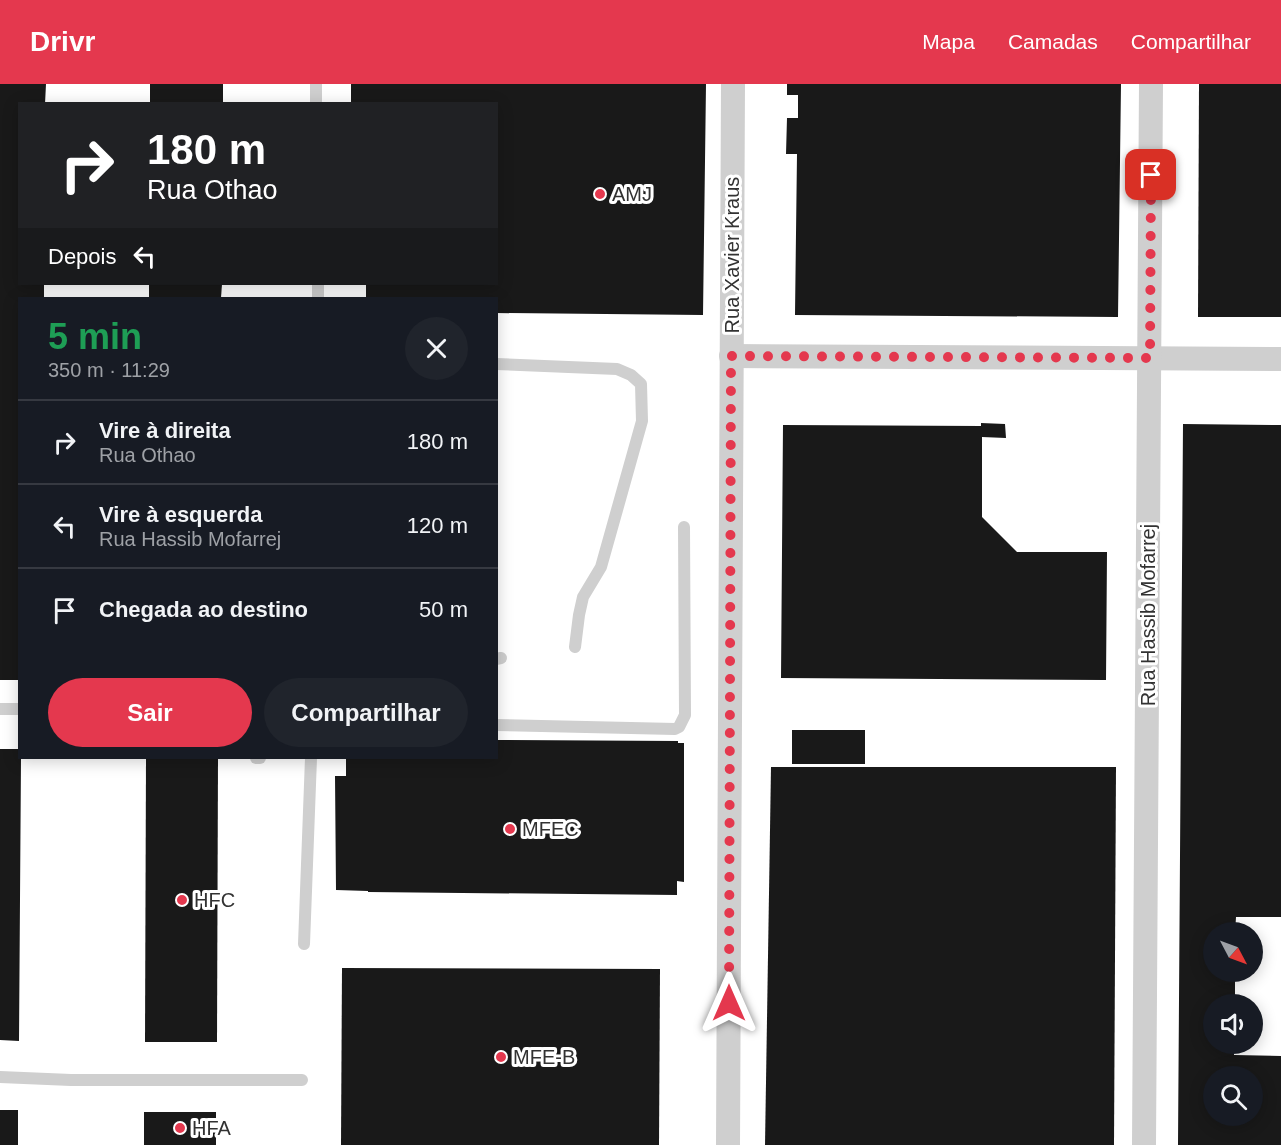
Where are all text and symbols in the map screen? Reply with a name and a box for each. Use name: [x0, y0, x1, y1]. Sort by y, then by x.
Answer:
text: Drivr: [30, 26, 95, 57]
text: Mapa: [922, 30, 975, 53]
text: Camadas: [1008, 30, 1098, 53]
text: Compartilhar: [1131, 30, 1251, 53]
icon: right: [48, 126, 126, 204]
text: 180 m: [147, 126, 266, 173]
pin: [1125, 149, 1176, 200]
icon: arrive: [1134, 158, 1167, 191]
text: Rua Othao: [147, 175, 278, 205]
street label: Rua Xavier Kraus: [721, 177, 743, 333]
place label: AMJ: [612, 183, 652, 205]
marker: AMJ: [593, 187, 607, 201]
icon: left: [128, 240, 161, 273]
text: Depois: [48, 244, 116, 269]
text: 5 min: [48, 316, 142, 357]
button: close: [405, 317, 468, 380]
text: 350 m · 11:29: [48, 359, 170, 381]
text: Vire à direita: [99, 418, 231, 443]
icon: right: [48, 426, 81, 459]
text: 180 m: [407, 429, 468, 454]
text: Rua Othao: [99, 444, 196, 466]
text: Vire à esquerda: [99, 502, 262, 527]
icon: left: [48, 510, 81, 543]
text: 120 m: [407, 513, 468, 538]
street label: Rua Hassib Mofarrej: [1137, 524, 1159, 706]
text: Rua Hassib Mofarrej: [99, 528, 281, 550]
icon: arrive: [48, 594, 81, 627]
text: Chegada ao destino: [99, 597, 308, 622]
text: 50 m: [419, 597, 468, 622]
button: Sair: [48, 678, 252, 747]
button: Compartilhar: [264, 678, 468, 747]
place label: MFEC: [522, 818, 579, 840]
marker: MFEC: [503, 822, 517, 836]
place label: HFC: [194, 889, 235, 911]
marker: HFC: [175, 893, 189, 907]
north arrow: [1203, 922, 1263, 982]
map controls: [1203, 922, 1263, 1126]
position arrow: [697, 971, 761, 1035]
button: sound: [1203, 994, 1263, 1054]
place label: MFE-B: [513, 1046, 575, 1068]
marker: MFE-B: [494, 1050, 508, 1064]
button: search: [1203, 1066, 1263, 1126]
place label: HFA: [192, 1117, 232, 1139]
marker: HFA: [173, 1121, 187, 1135]

